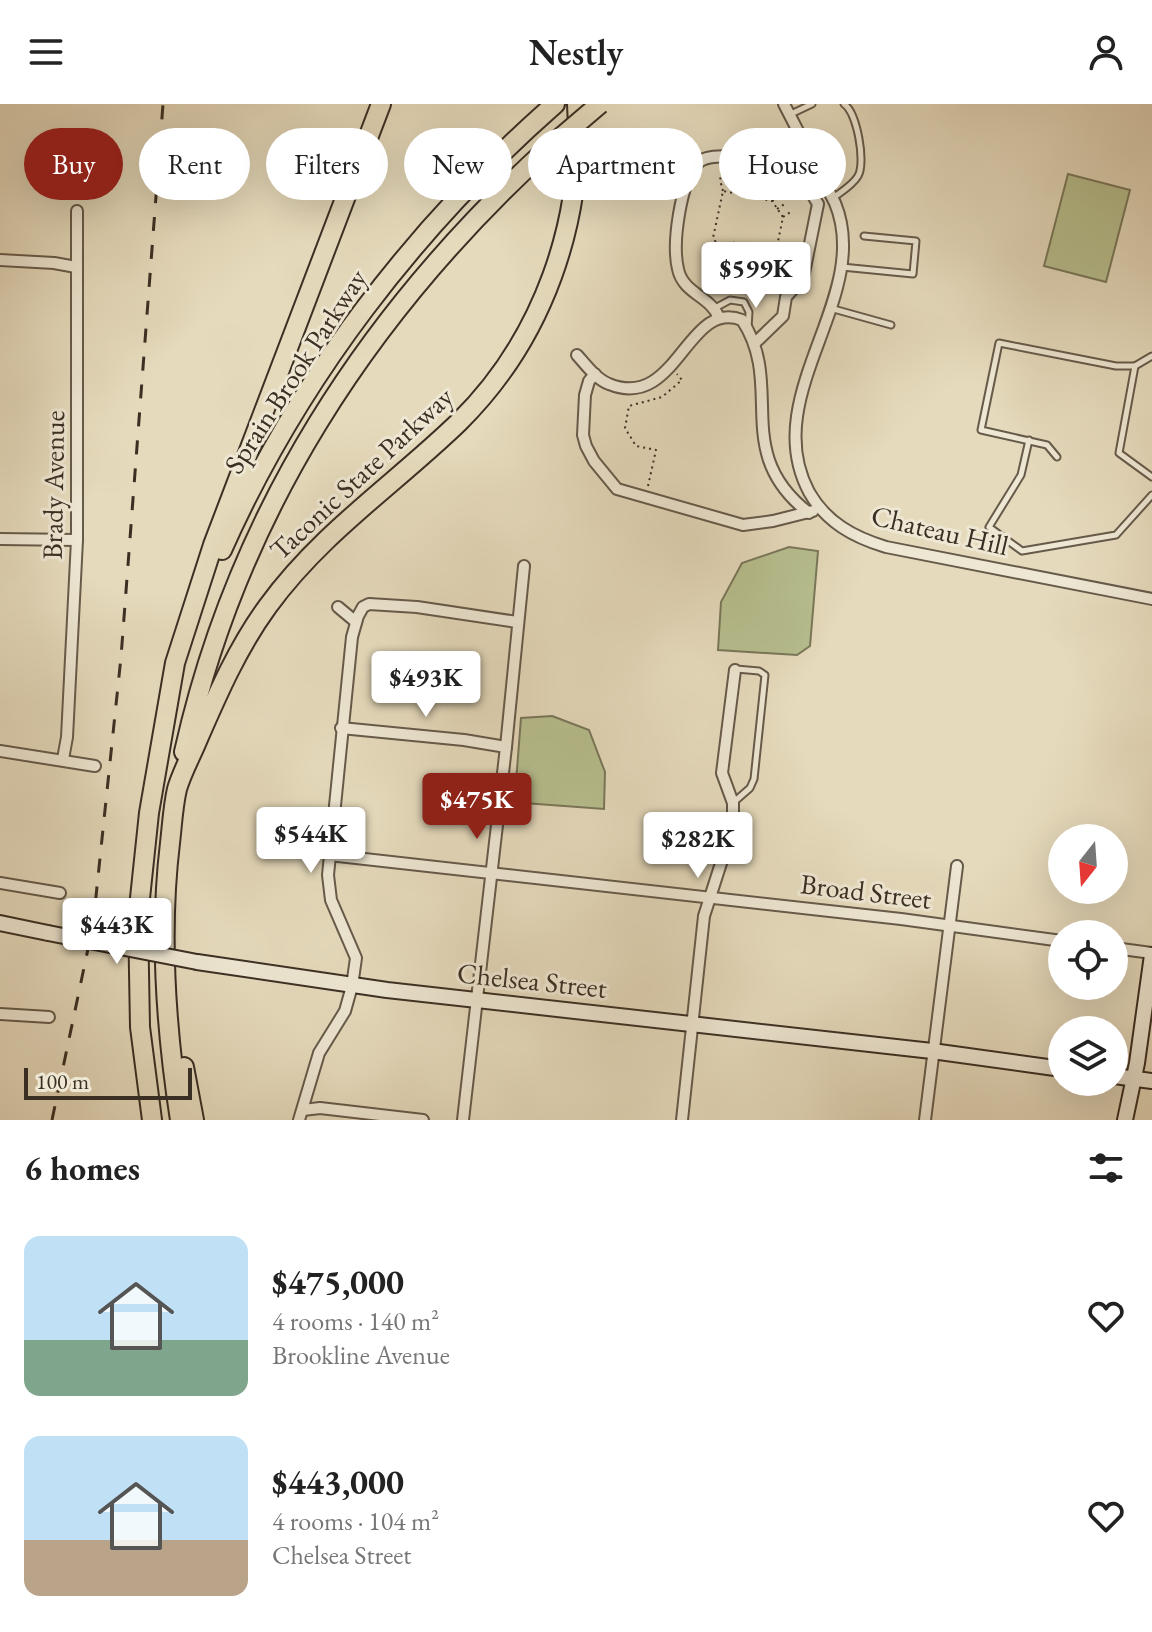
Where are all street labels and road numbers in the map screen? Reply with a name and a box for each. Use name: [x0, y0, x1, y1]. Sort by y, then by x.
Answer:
street label: Sprain Brook Parkway: [215, 261, 375, 480]
street label: Taconic State Parkway: [262, 378, 461, 567]
street label: Brady Avenue: [34, 410, 72, 560]
street label: Chateau Hill: [868, 497, 1012, 563]
street label: Broad Street: [799, 865, 934, 917]
street label: Chelsea Street: [455, 954, 609, 1006]

